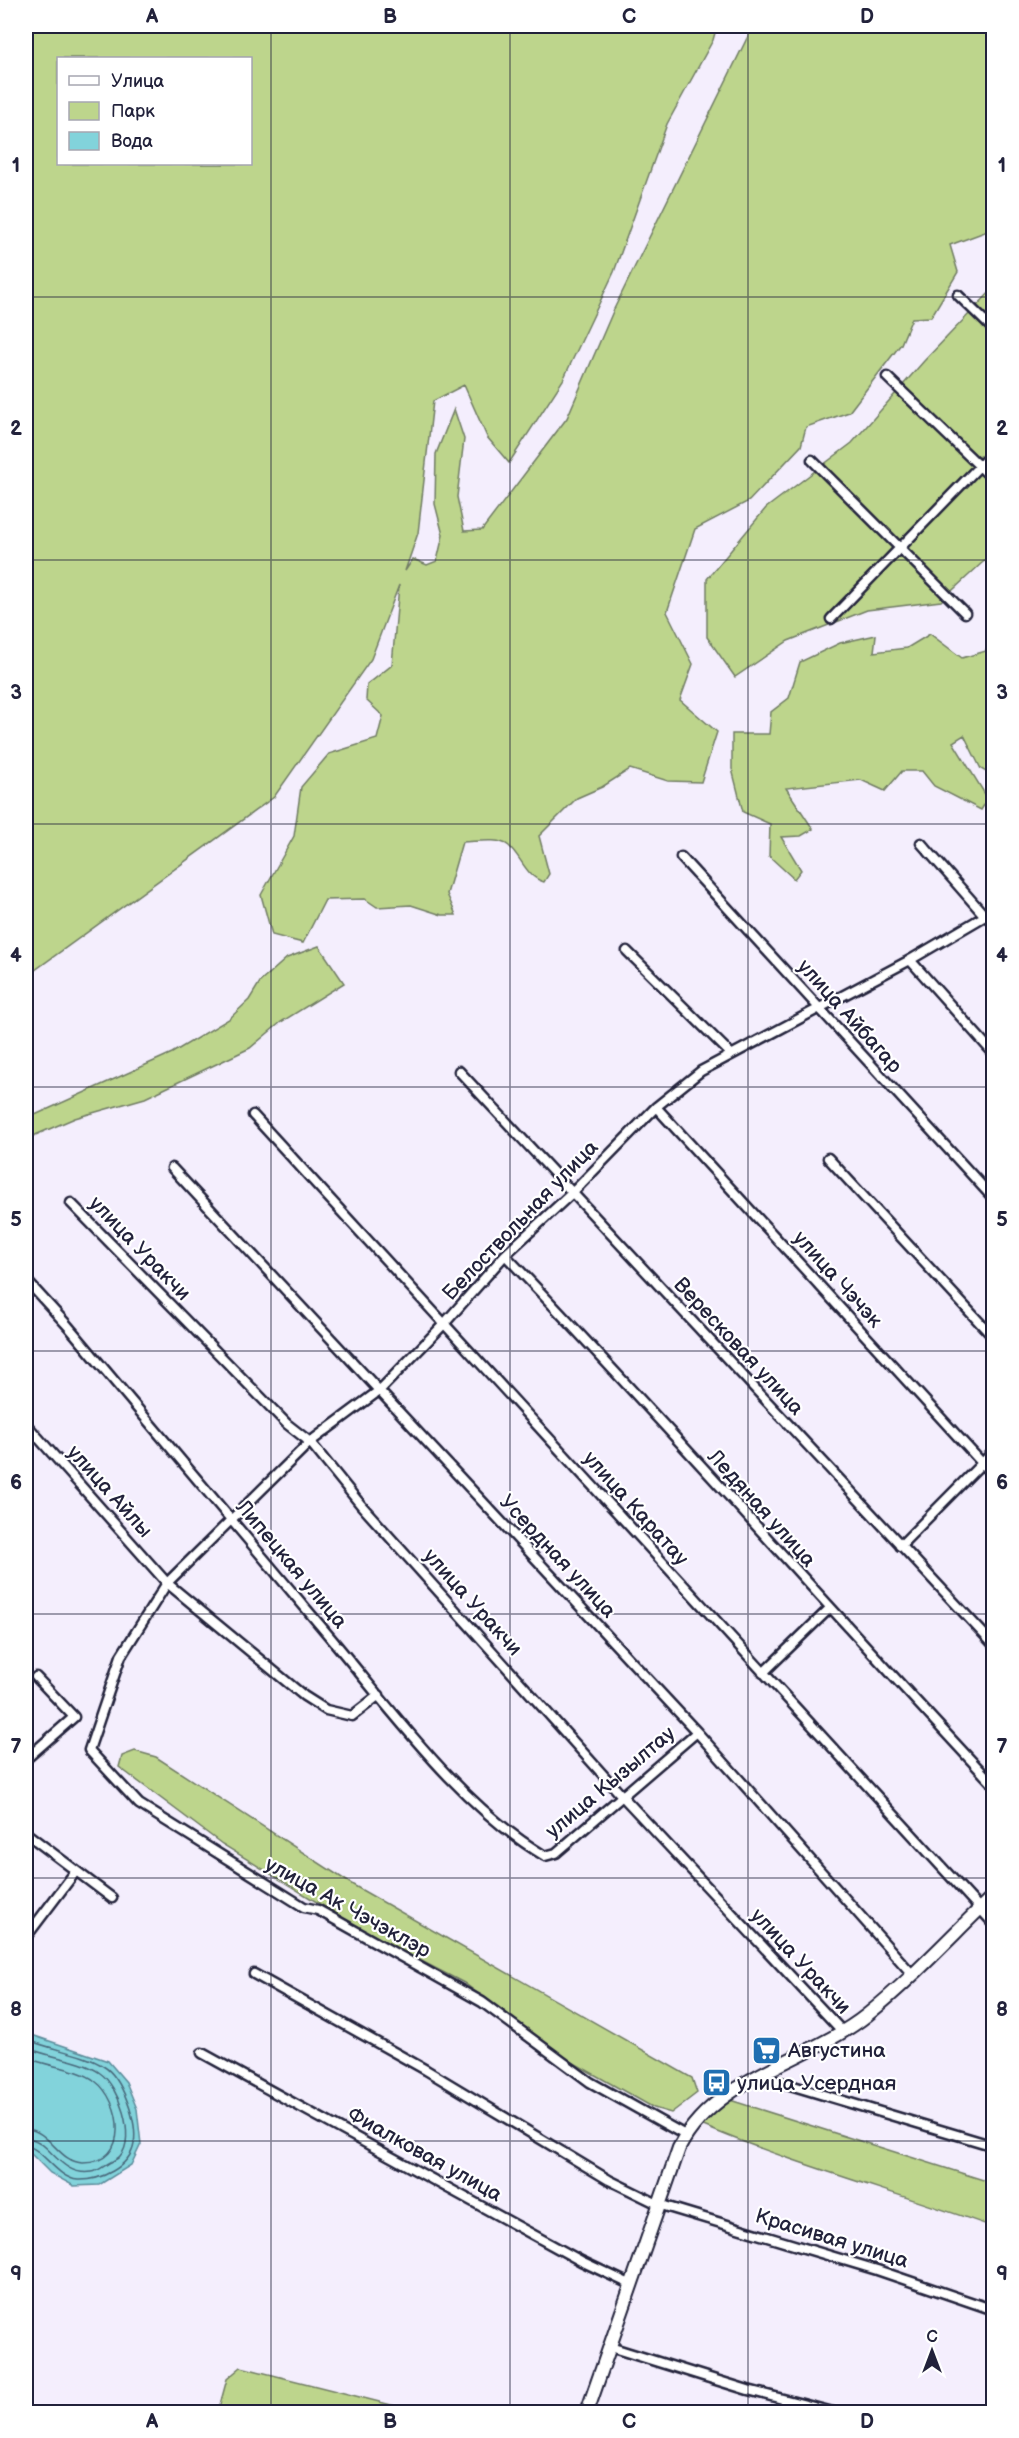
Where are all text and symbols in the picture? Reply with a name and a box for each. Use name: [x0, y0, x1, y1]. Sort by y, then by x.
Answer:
text: A: [145, 5, 159, 29]
text: B: [383, 5, 397, 29]
text: C: [622, 5, 636, 29]
text: D: [860, 5, 874, 29]
legend: [57, 57, 252, 165]
text: Улица: [111, 71, 165, 92]
text: Парк: [111, 101, 155, 122]
text: Вода: [111, 131, 153, 152]
text: 1: [12, 154, 20, 178]
text: 1: [998, 154, 1006, 178]
text: 2: [10, 417, 22, 441]
text: 2: [996, 417, 1008, 441]
text: 3: [10, 681, 22, 705]
text: 3: [996, 681, 1008, 705]
text: 4: [10, 944, 22, 968]
text: 4: [996, 944, 1008, 968]
street label: улица Айбагар: [792, 954, 907, 1078]
street label: Белоствольная улица: [437, 1135, 604, 1306]
street label: улица Уракчи: [84, 1191, 196, 1306]
text: 5: [10, 1208, 22, 1232]
text: 5: [996, 1208, 1008, 1232]
street label: улица Чэчэк: [788, 1226, 888, 1333]
street label: Вересковая улица: [668, 1272, 809, 1421]
street label: улица Айлы: [62, 1440, 158, 1543]
street label: Ледяная улица: [702, 1444, 821, 1573]
street label: улица Каратау: [578, 1446, 694, 1571]
text: 6: [10, 1471, 22, 1495]
text: 6: [996, 1471, 1008, 1495]
street label: Усердная улица: [494, 1489, 622, 1624]
street label: Липецкая улица: [230, 1494, 353, 1634]
street label: улица Уракчи: [418, 1544, 527, 1661]
street label: улица Кызылтау: [541, 1721, 680, 1844]
text: 7: [10, 1735, 22, 1759]
text: 7: [996, 1735, 1008, 1759]
street label: улица Ак Чэчэклэр: [261, 1852, 435, 1963]
street label: улица Уракчи: [745, 1903, 856, 2019]
text: 8: [10, 1998, 22, 2022]
text: 8: [996, 1998, 1008, 2022]
supermarket icon: Августина: [751, 2034, 783, 2066]
place label: Августина: [787, 2038, 886, 2063]
bus stop icon: улица Усердная: [700, 2067, 732, 2099]
place label: улица Усердная: [737, 2071, 896, 2096]
street label: Фиалковая улица: [343, 2102, 507, 2208]
street label: Красивая улица: [752, 2203, 912, 2274]
text: 9: [10, 2262, 22, 2286]
text: 9: [996, 2262, 1008, 2286]
north arrow: [902, 2321, 962, 2381]
text: С: [926, 2328, 938, 2347]
text: A: [145, 2410, 159, 2434]
text: B: [383, 2410, 397, 2434]
text: C: [622, 2410, 636, 2434]
text: D: [860, 2410, 874, 2434]

